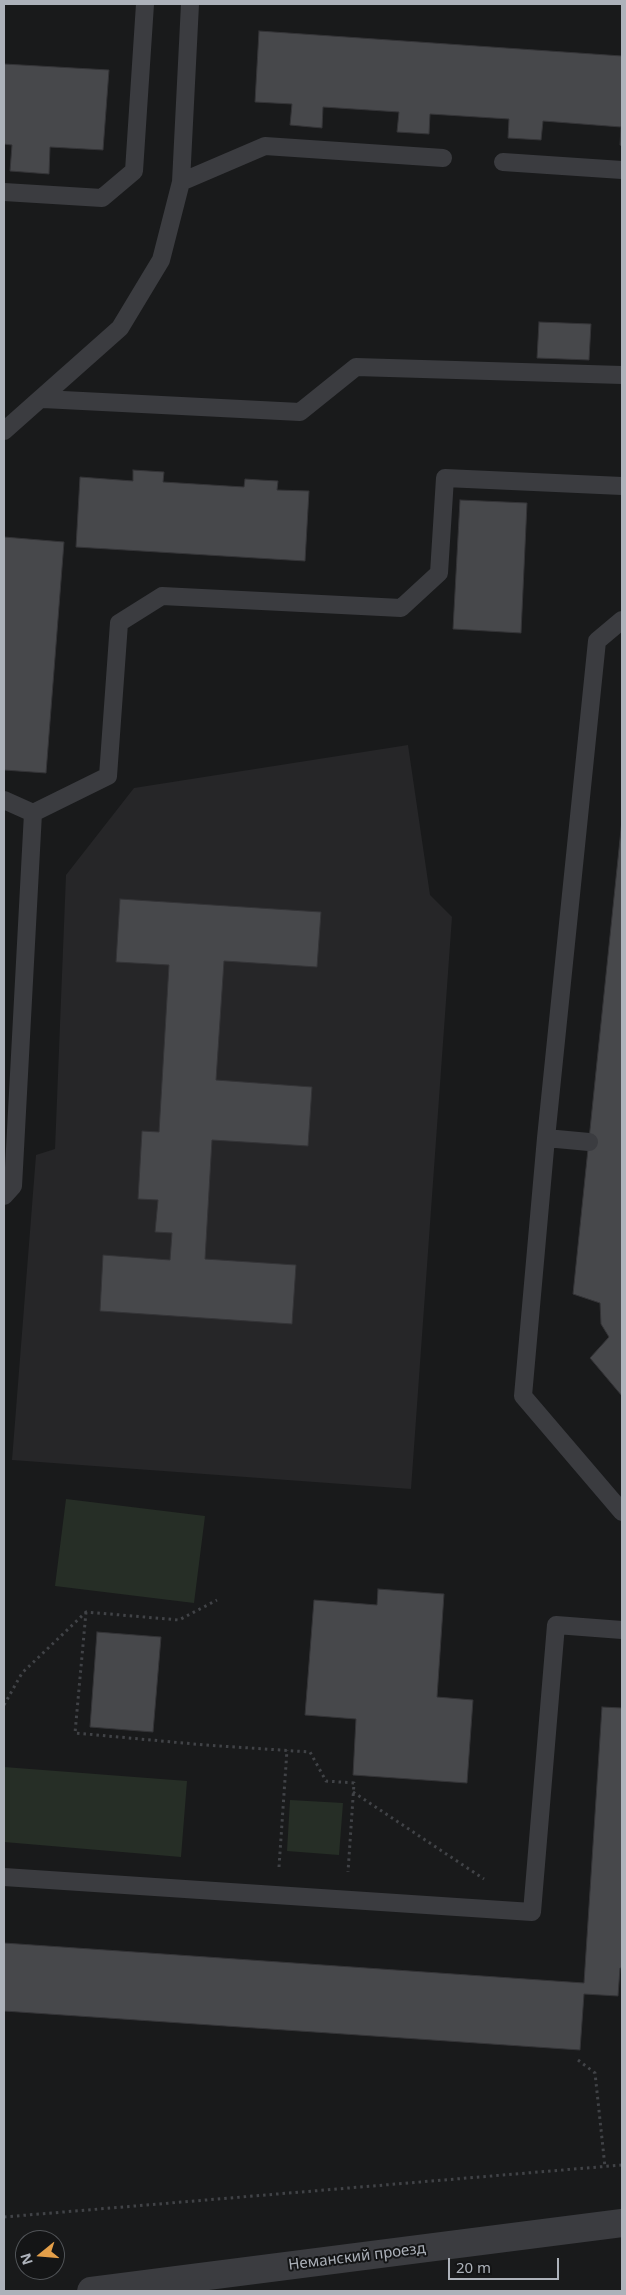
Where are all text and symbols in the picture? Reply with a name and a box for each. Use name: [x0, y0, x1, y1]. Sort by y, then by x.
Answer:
north arrow: [15, 2230, 65, 2280]
street label: Неманский проезд: [287, 2240, 427, 2274]
scale bar: [451, 2248, 562, 2280]
text: N: [15, 2251, 37, 2267]
text: 20 m: [456, 2257, 491, 2277]

